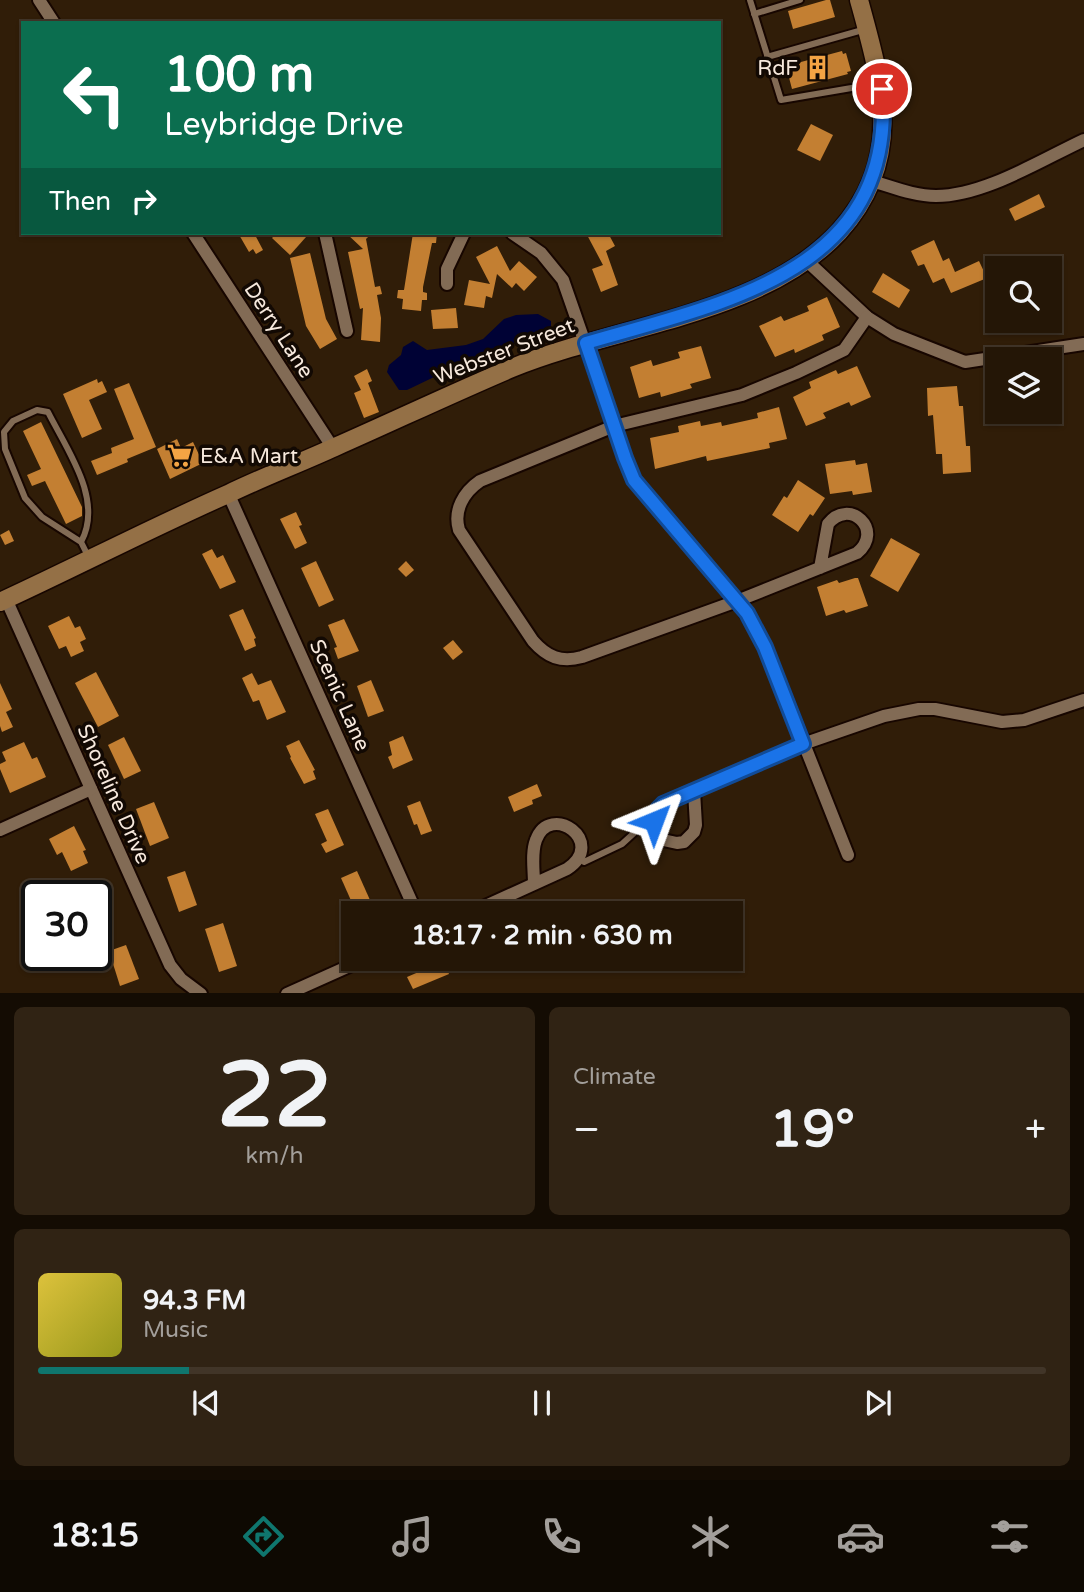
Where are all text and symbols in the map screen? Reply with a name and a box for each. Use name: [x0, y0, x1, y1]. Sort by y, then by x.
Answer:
text: 100 m: [164, 46, 314, 105]
icon: left: [49, 49, 140, 140]
building icon: RdF: [804, 54, 832, 82]
place label: RdF: [757, 56, 798, 81]
pin: [852, 59, 912, 119]
icon: arrive: [863, 70, 901, 108]
text: Leybridge Drive: [164, 106, 404, 144]
icon: right: [125, 182, 163, 220]
text: Then: [49, 186, 111, 217]
map controls: [985, 256, 1062, 424]
button: search: [985, 256, 1062, 333]
street label: Derry Lane: [239, 278, 319, 383]
street label: Webster Street: [430, 313, 578, 390]
button: layers: [985, 347, 1062, 424]
supermarket icon: E&A Mart: [166, 442, 194, 470]
place label: E&A Mart: [200, 444, 298, 469]
street label: Scenic Lane: [304, 636, 375, 755]
street label: Shoreline Drive: [72, 720, 156, 868]
position arrow: [617, 784, 691, 858]
speed limit sign: 30: [21, 880, 112, 971]
text: 18:17 · 2 min · 630 m: [411, 920, 673, 951]
text: 22: [217, 1041, 332, 1151]
text: Climate: [573, 1063, 656, 1091]
text: 19°: [770, 1098, 855, 1161]
text: −: [573, 1107, 600, 1153]
text: +: [1025, 1107, 1046, 1153]
text: km/h: [246, 1142, 303, 1170]
text: 94.3 FM: [143, 1285, 246, 1316]
text: Music: [143, 1316, 208, 1344]
icon: previous: [187, 1384, 225, 1422]
icon: pause: [523, 1384, 561, 1422]
icon: next: [859, 1384, 897, 1422]
icon: directions: [239, 1512, 288, 1561]
icon: music: [388, 1512, 437, 1561]
icon: phone: [537, 1512, 586, 1561]
icon: climate: [686, 1512, 735, 1561]
icon: car: [836, 1512, 885, 1561]
icon: filters: [985, 1512, 1034, 1561]
text: 18:15: [50, 1517, 139, 1555]

